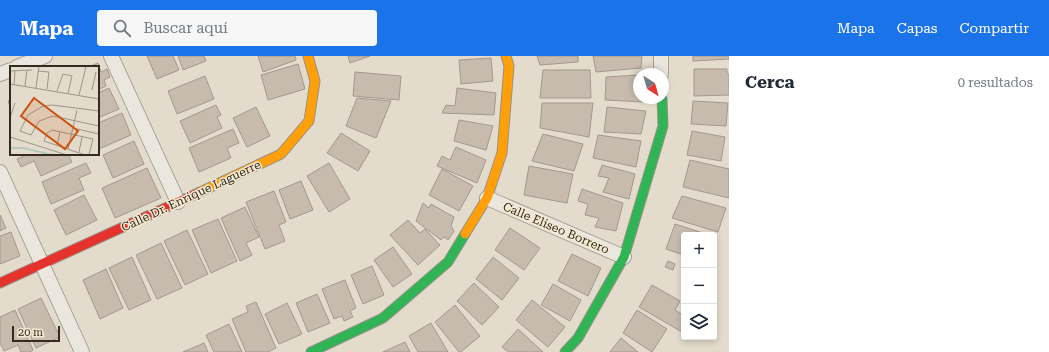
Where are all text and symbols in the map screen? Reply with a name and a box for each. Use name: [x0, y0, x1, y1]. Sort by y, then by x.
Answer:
search box: [97, 10, 377, 46]
text: Mapa: [20, 17, 73, 40]
icon: search: [111, 17, 133, 39]
text: Buscar aquí: [143, 19, 228, 37]
text: Mapa: [837, 20, 875, 36]
text: Capas: [897, 20, 938, 36]
text: Compartir: [960, 20, 1029, 36]
inset map: [10, 66, 99, 155]
north arrow: [633, 68, 669, 104]
text: Cerca: [745, 72, 795, 92]
text: 0 resultados: [958, 75, 1033, 90]
street label: Calle Dr. Enrique Laguerre: [119, 157, 263, 235]
street label: Calle Eliseo Borrero: [501, 199, 611, 257]
map controls: [681, 232, 717, 340]
button: +: [681, 232, 717, 268]
button: −: [681, 268, 717, 304]
button: layers: [681, 304, 717, 340]
scale bar: [12, 324, 60, 343]
text: 20 m: [18, 326, 43, 339]

